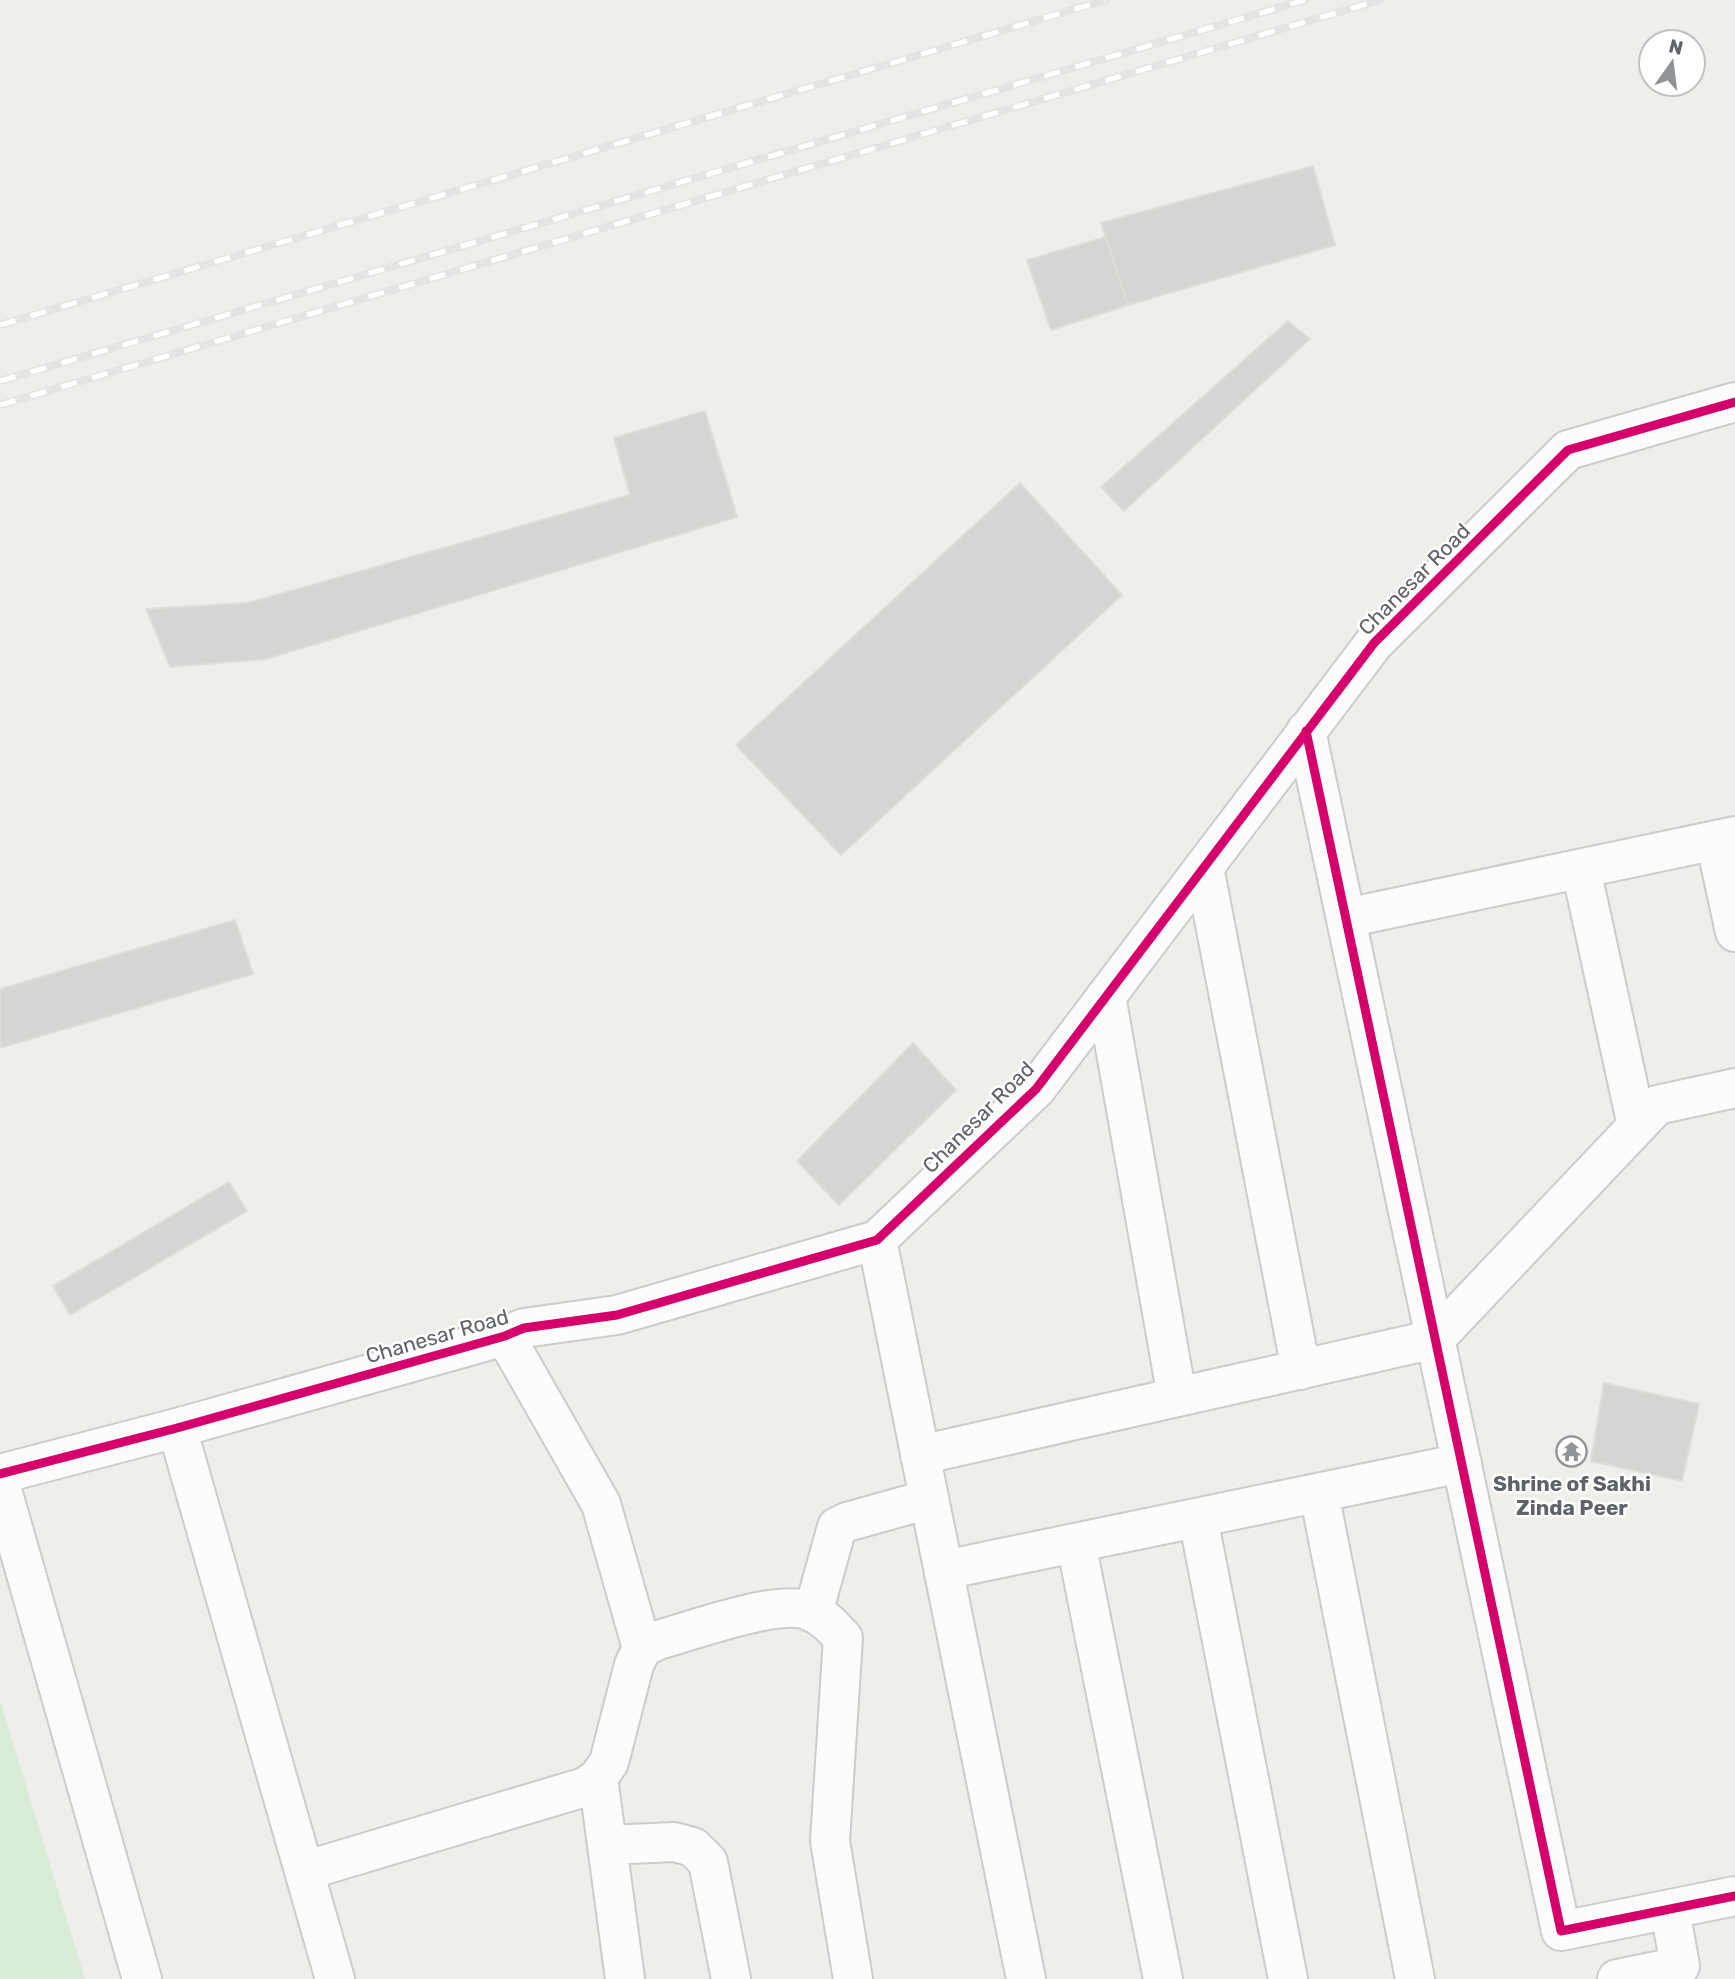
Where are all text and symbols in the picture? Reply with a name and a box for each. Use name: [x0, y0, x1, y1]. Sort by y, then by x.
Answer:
north arrow: [1637, 28, 1707, 98]
text: N: [1667, 34, 1685, 60]
street label: Chanesar Road: [1353, 518, 1475, 640]
street label: Chanesar Road: [917, 1056, 1039, 1178]
street label: Chanesar Road: [363, 1304, 511, 1368]
temple icon: Shrine of Sakhi Zinda Peer: [1555, 1434, 1589, 1468]
place label: Shrine of Sakhi Zinda Peer: [1493, 1471, 1651, 1520]

